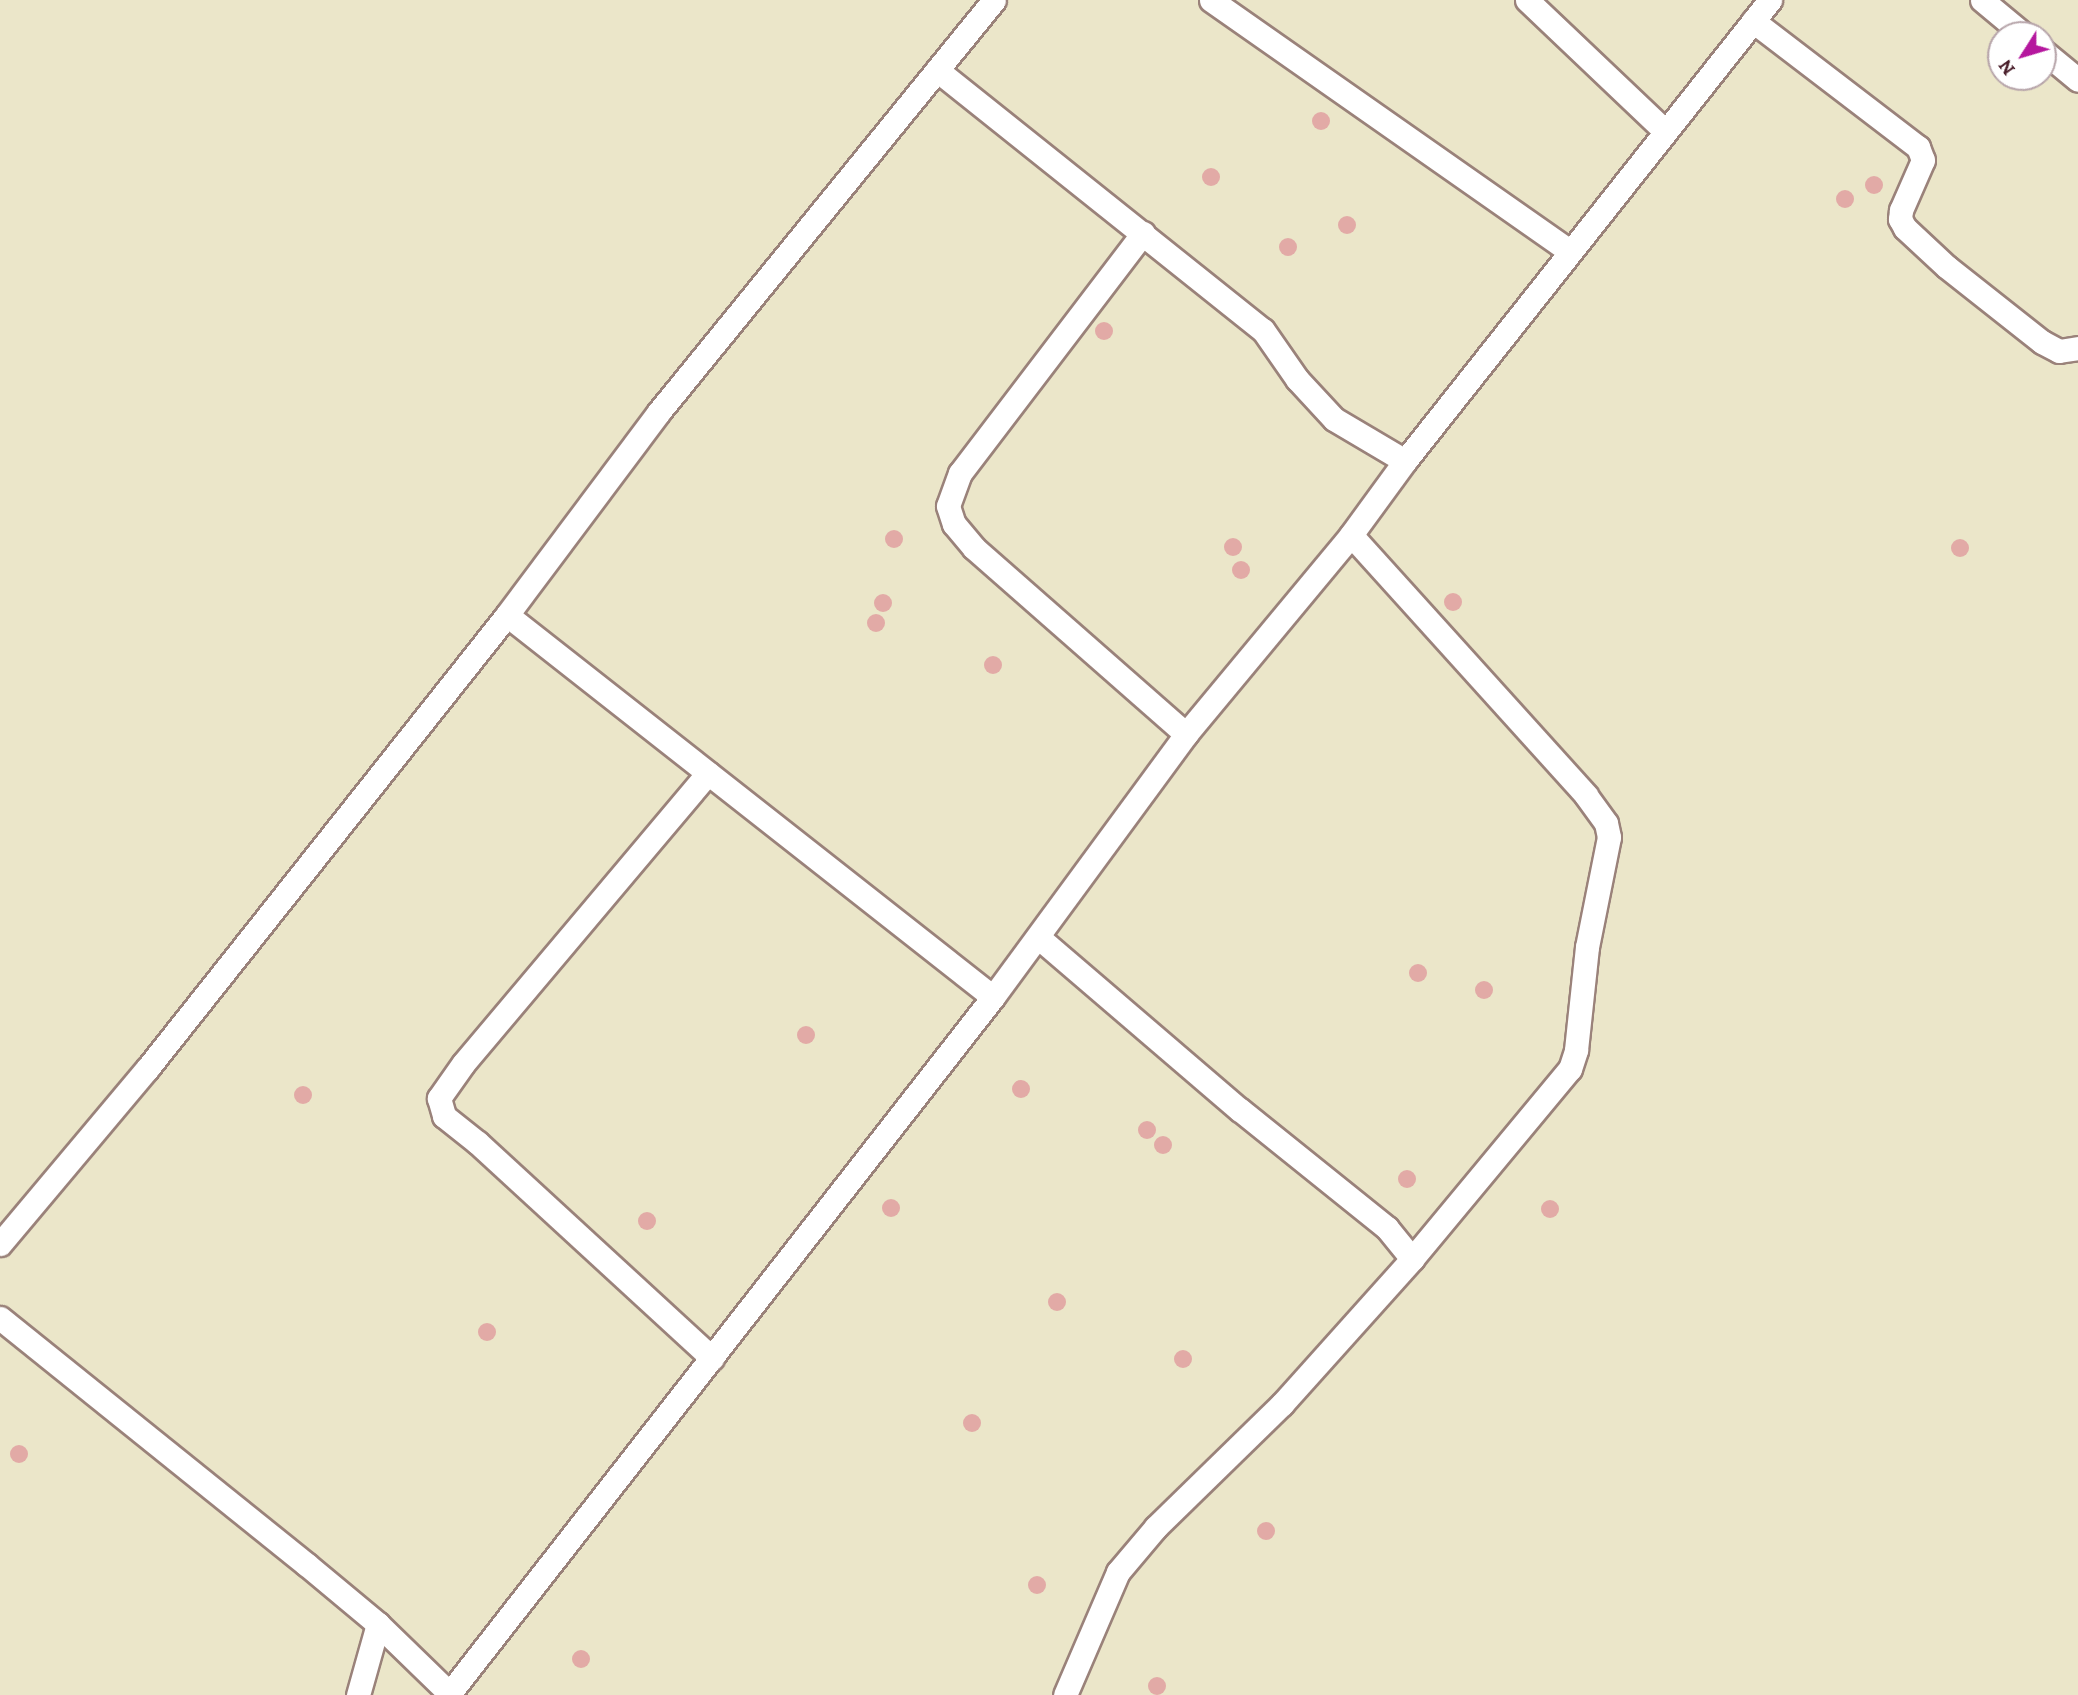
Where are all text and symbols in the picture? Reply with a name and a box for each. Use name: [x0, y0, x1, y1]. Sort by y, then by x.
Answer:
north arrow: [1987, 21, 2057, 91]
text: N: [1992, 54, 2021, 81]

